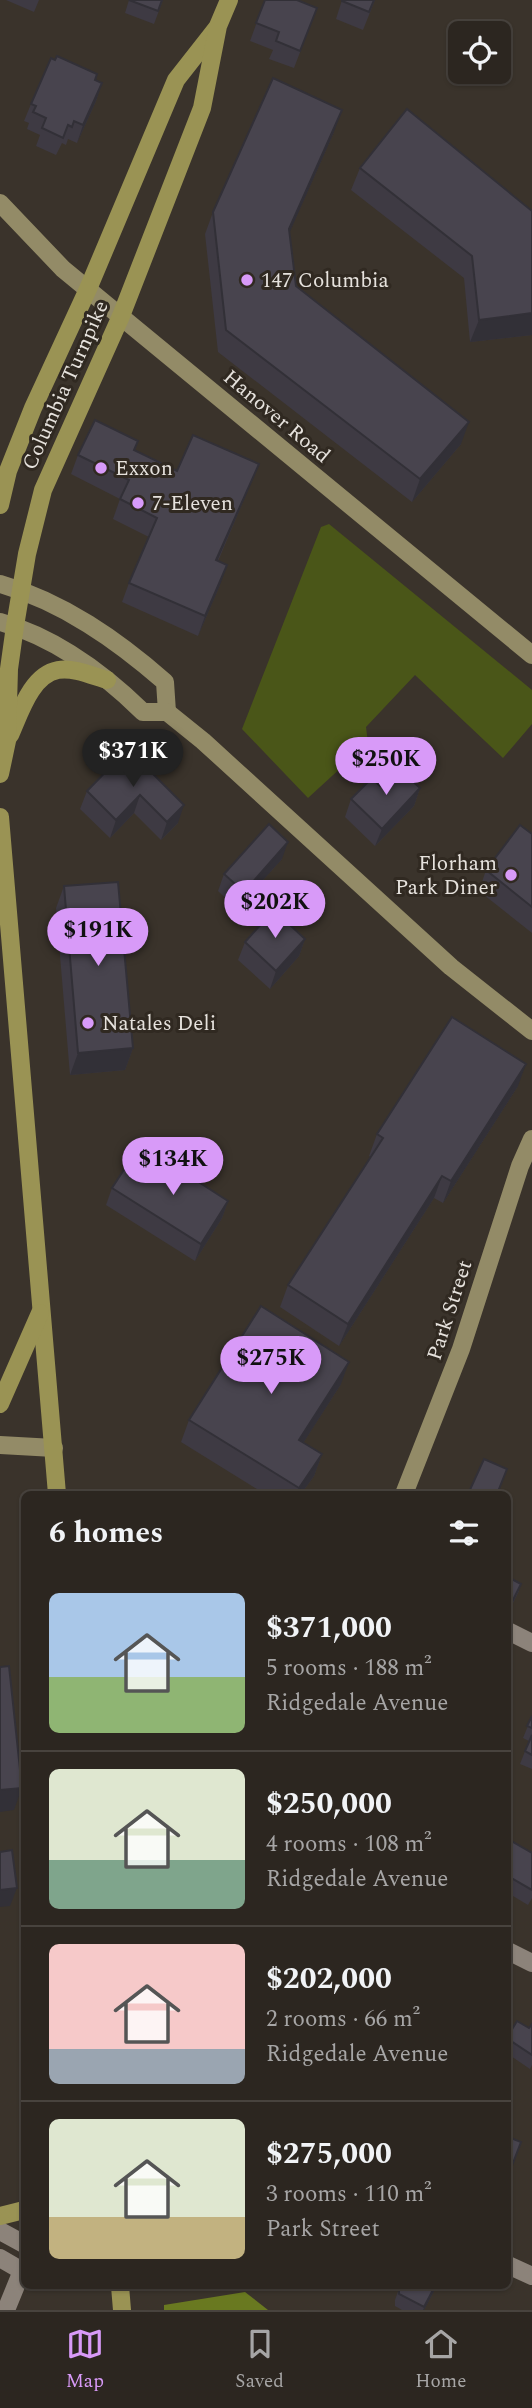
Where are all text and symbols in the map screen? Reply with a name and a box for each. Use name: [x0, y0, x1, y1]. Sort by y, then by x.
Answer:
map controls: [448, 21, 511, 84]
button: locate: [448, 21, 511, 84]
place label: 147 Columbia: [261, 265, 389, 297]
marker: 147 Columbia: [239, 272, 255, 288]
street label: Columbia Turnpike: [14, 296, 118, 475]
street label: Hanover Road: [216, 362, 337, 471]
place label: Exxon: [115, 453, 173, 485]
marker: Exxon: [93, 460, 109, 476]
place label: 7-Eleven: [152, 488, 233, 520]
marker: 7-Eleven: [130, 495, 146, 511]
pin: $371K: [84, 730, 182, 789]
text: $371K: [98, 734, 168, 769]
pin: $250K: [337, 738, 435, 797]
text: $250K: [351, 742, 421, 777]
place label: Florham Park Diner: [395, 848, 497, 904]
marker: Florham Park Diner: [503, 867, 519, 883]
pin: $202K: [226, 880, 324, 940]
text: $202K: [240, 885, 310, 920]
pin: $191K: [49, 908, 147, 968]
text: $191K: [63, 913, 133, 948]
place label: Natales Deli: [102, 1008, 216, 1040]
marker: Natales Deli: [80, 1015, 96, 1031]
pin: $134K: [124, 1138, 222, 1197]
text: $134K: [138, 1142, 208, 1177]
street label: Park Street: [419, 1256, 481, 1365]
pin: $275K: [222, 1336, 320, 1396]
text: $275K: [236, 1341, 306, 1376]
text: 6 homes: [49, 1510, 163, 1556]
icon: filters: [445, 1514, 483, 1552]
text: $371,000: [266, 1605, 392, 1651]
icon: home: [105, 1621, 189, 1705]
text: 5 rooms · 188 m²: [266, 1651, 432, 1686]
text: Ridgedale Avenue: [266, 1686, 448, 1721]
text: $250,000: [266, 1781, 392, 1827]
icon: home: [105, 1797, 189, 1881]
text: 4 rooms · 108 m²: [266, 1827, 432, 1862]
text: Ridgedale Avenue: [266, 1862, 448, 1897]
text: $202,000: [266, 1956, 392, 2002]
icon: home: [105, 1972, 189, 2056]
text: 2 rooms · 66 m²: [266, 2002, 420, 2037]
text: Ridgedale Avenue: [266, 2037, 448, 2072]
text: $275,000: [266, 2131, 392, 2177]
icon: home: [105, 2147, 189, 2231]
text: 3 rooms · 110 m²: [266, 2177, 432, 2212]
text: Park Street: [266, 2212, 380, 2247]
tab: Map: [66, 2325, 104, 2396]
tab: Saved: [235, 2325, 284, 2396]
tab: Home: [415, 2325, 466, 2396]

